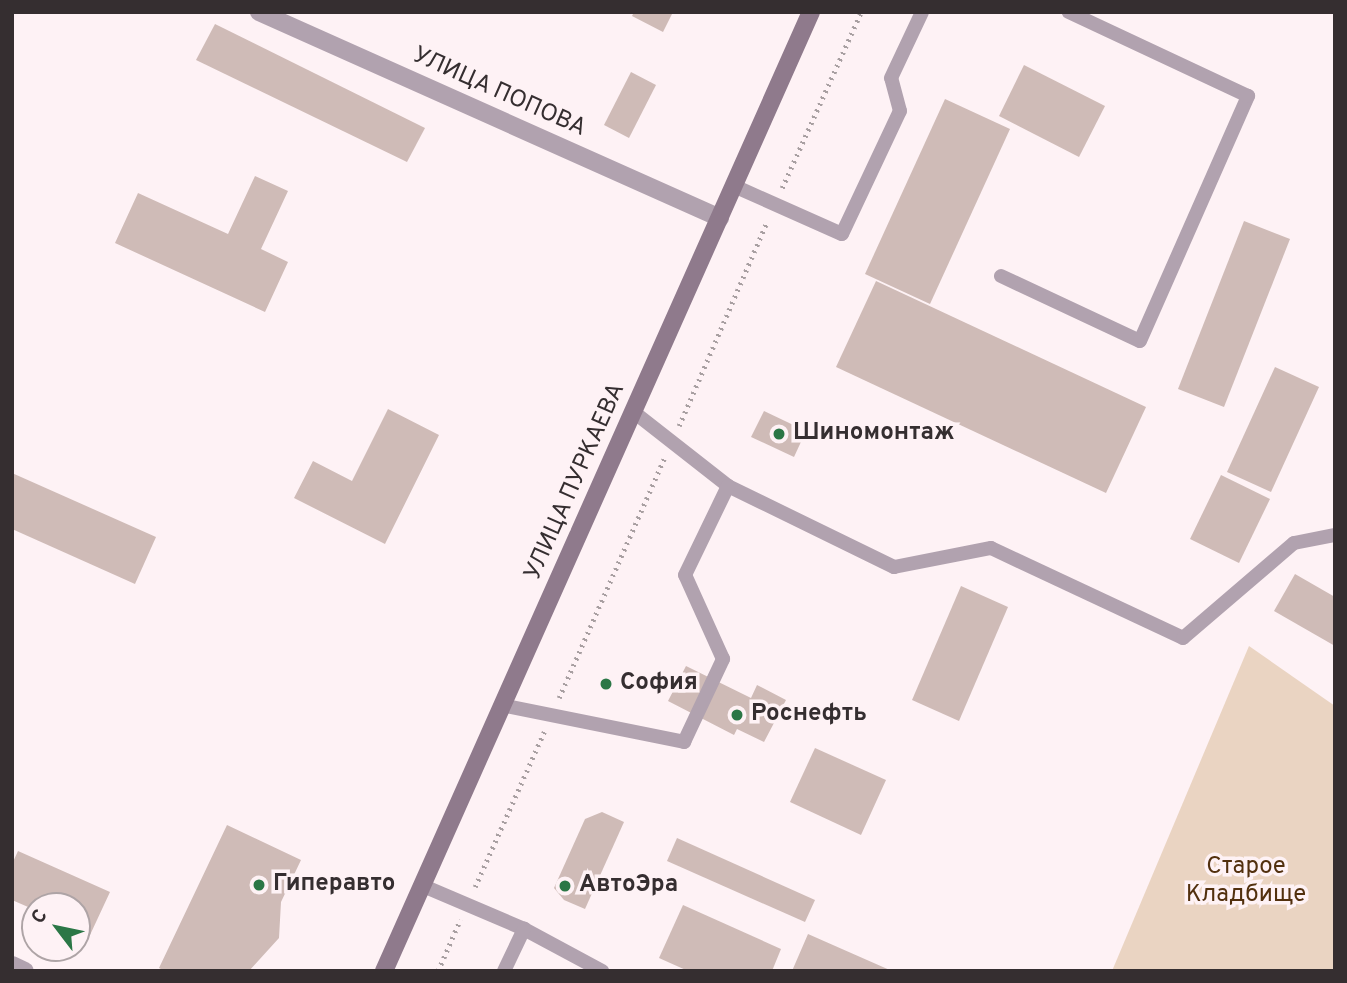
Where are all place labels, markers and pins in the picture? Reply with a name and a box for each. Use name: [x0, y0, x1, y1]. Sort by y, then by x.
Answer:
place label: Шиномонтаж: [793, 420, 955, 448]
marker: Шиномонтаж: [771, 426, 787, 442]
place label: София: [620, 670, 698, 698]
marker: София: [598, 676, 614, 692]
place label: Роснефть: [751, 701, 867, 729]
marker: Роснефть: [729, 707, 745, 723]
place label: Гиперавто: [273, 871, 395, 899]
place label: АвтоЭра: [579, 872, 678, 900]
marker: Гиперавто: [251, 877, 267, 893]
marker: АвтоЭра: [557, 878, 573, 894]

